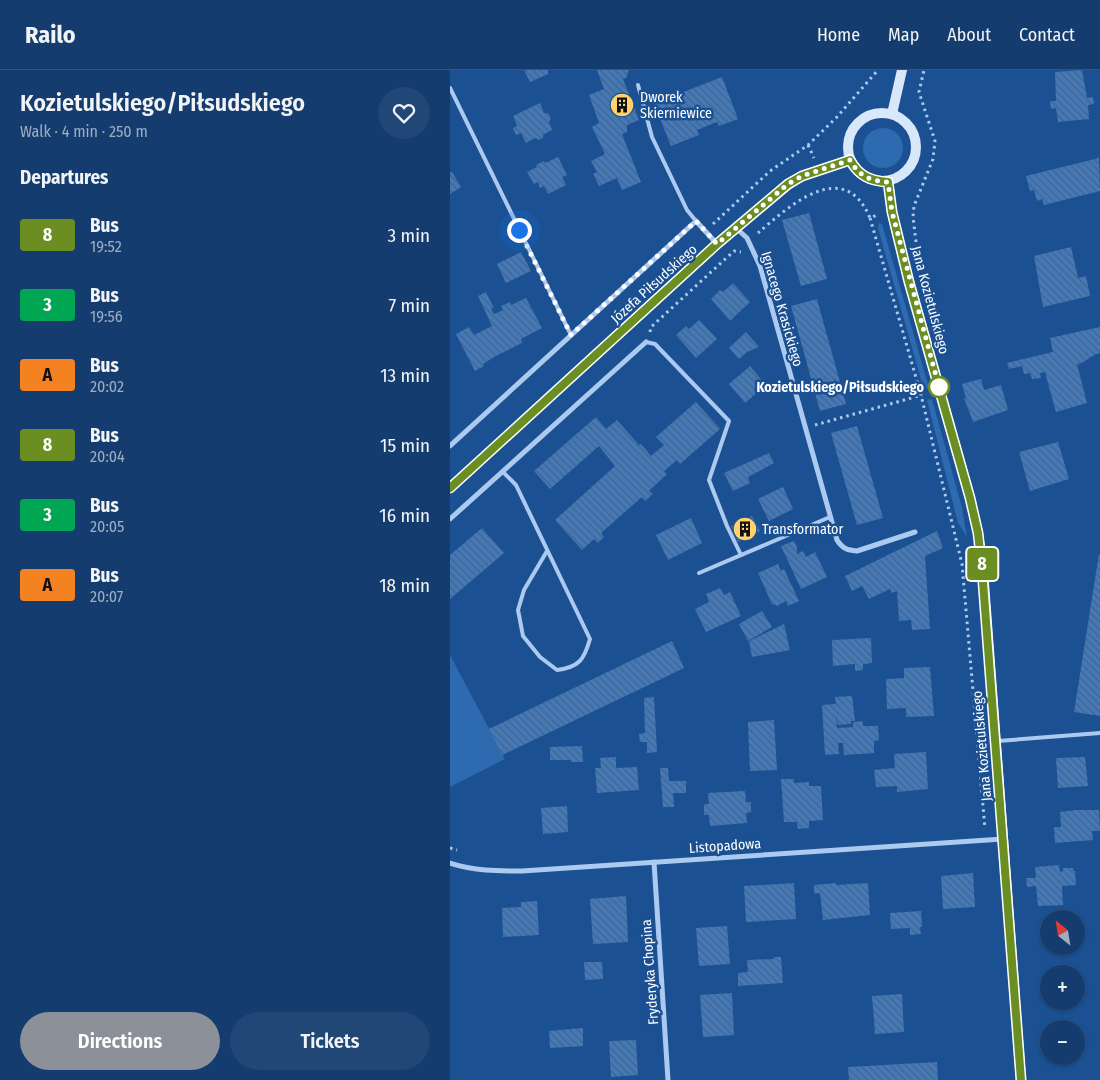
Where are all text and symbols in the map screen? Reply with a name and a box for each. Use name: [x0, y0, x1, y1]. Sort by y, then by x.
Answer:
text: Railo: [25, 21, 76, 49]
text: Home: [817, 24, 860, 46]
text: Map: [888, 24, 919, 46]
text: About: [947, 24, 991, 46]
text: Contact: [1019, 24, 1075, 46]
button: heart: [378, 87, 430, 139]
text: Kozietulskiego/Piłsudskiego: [20, 89, 305, 117]
place label: Dworek Skierniewice: [640, 89, 712, 122]
building icon: Dworek Skierniewice: [609, 92, 635, 118]
text: Walk · 4 min · 250 m: [20, 122, 148, 141]
text: Departures: [20, 166, 108, 189]
text: Bus: [90, 214, 119, 237]
your location: [507, 218, 532, 243]
text: 8: [43, 224, 52, 246]
text: 3 min: [388, 224, 430, 247]
text: 19:52: [90, 237, 122, 256]
street label: Józefa Piłsudskiego: [607, 241, 701, 327]
street label: Jana Kozietulskiego: [907, 244, 953, 356]
street label: Ignacego Krasickiego: [757, 249, 807, 369]
text: Bus: [90, 284, 119, 307]
text: 3: [43, 294, 52, 316]
text: 7 min: [388, 294, 430, 317]
text: 19:56: [90, 307, 123, 326]
text: Bus: [90, 354, 119, 377]
text: A: [43, 364, 52, 386]
text: 13 min: [380, 364, 430, 387]
marker: Kozietulskiego/Piłsudskiego: [928, 376, 950, 398]
text: 20:02: [90, 377, 124, 396]
place label: Kozietulskiego/Piłsudskiego: [756, 379, 925, 396]
text: Bus: [90, 424, 119, 447]
text: 8: [43, 434, 52, 456]
text: 15 min: [380, 434, 430, 457]
text: 20:04: [90, 447, 125, 466]
text: Bus: [90, 494, 119, 517]
text: 3: [43, 504, 52, 526]
text: 16 min: [379, 504, 430, 527]
building icon: Transformator: [732, 516, 758, 542]
text: 20:05: [90, 517, 124, 536]
place label: Transformator: [762, 521, 843, 538]
line badge: 8: [966, 548, 998, 580]
text: 8: [977, 553, 987, 575]
text: Bus: [90, 564, 119, 587]
text: A: [43, 574, 52, 596]
text: 18 min: [379, 574, 430, 597]
text: 20:07: [90, 587, 123, 606]
street label: Jana Kozietulskiego: [969, 690, 995, 802]
street label: Listopadowa: [688, 835, 762, 857]
north arrow: [1040, 910, 1085, 955]
map controls: [1040, 910, 1085, 1065]
street label: Fryderyka Chopina: [638, 919, 662, 1025]
button: +: [1040, 965, 1085, 1010]
button: Directions: [20, 1012, 220, 1070]
button: Tickets: [230, 1012, 430, 1070]
button: −: [1040, 1020, 1085, 1065]

